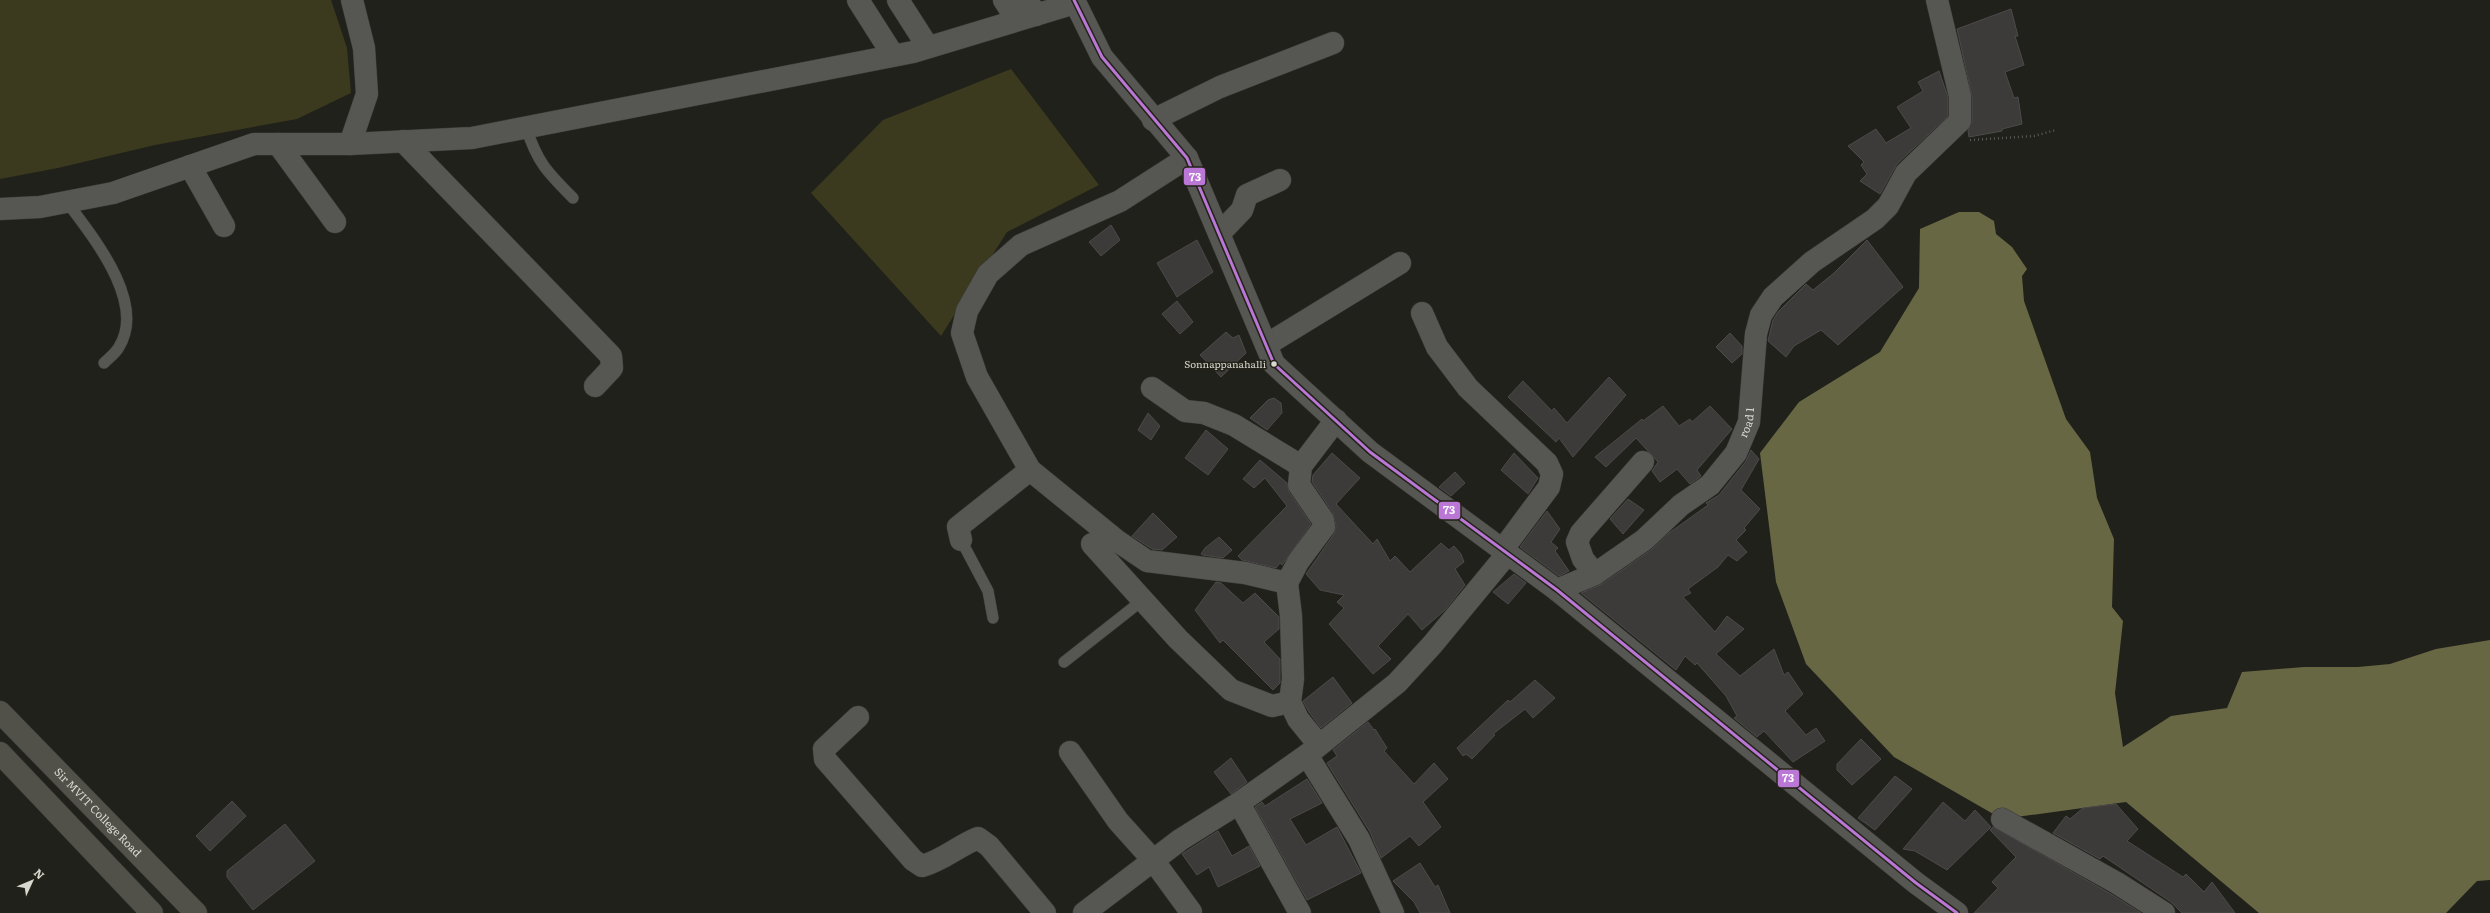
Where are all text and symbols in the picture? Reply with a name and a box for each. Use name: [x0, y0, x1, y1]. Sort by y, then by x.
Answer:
line badge: 73: [1183, 167, 1206, 186]
text: 73: [1189, 168, 1201, 184]
place label: Sonnappanahalli: [1184, 356, 1267, 371]
marker: Sonnappanahalli: [1269, 359, 1279, 369]
street label: road 1: [1734, 406, 1757, 440]
line badge: 73: [1438, 501, 1461, 520]
text: 73: [1443, 501, 1455, 517]
street label: Sir MVIT College Road: [51, 763, 146, 860]
line badge: 73: [1777, 769, 1800, 788]
text: 73: [1782, 769, 1794, 785]
north arrow: [12, 861, 52, 901]
text: N: [31, 864, 49, 882]

